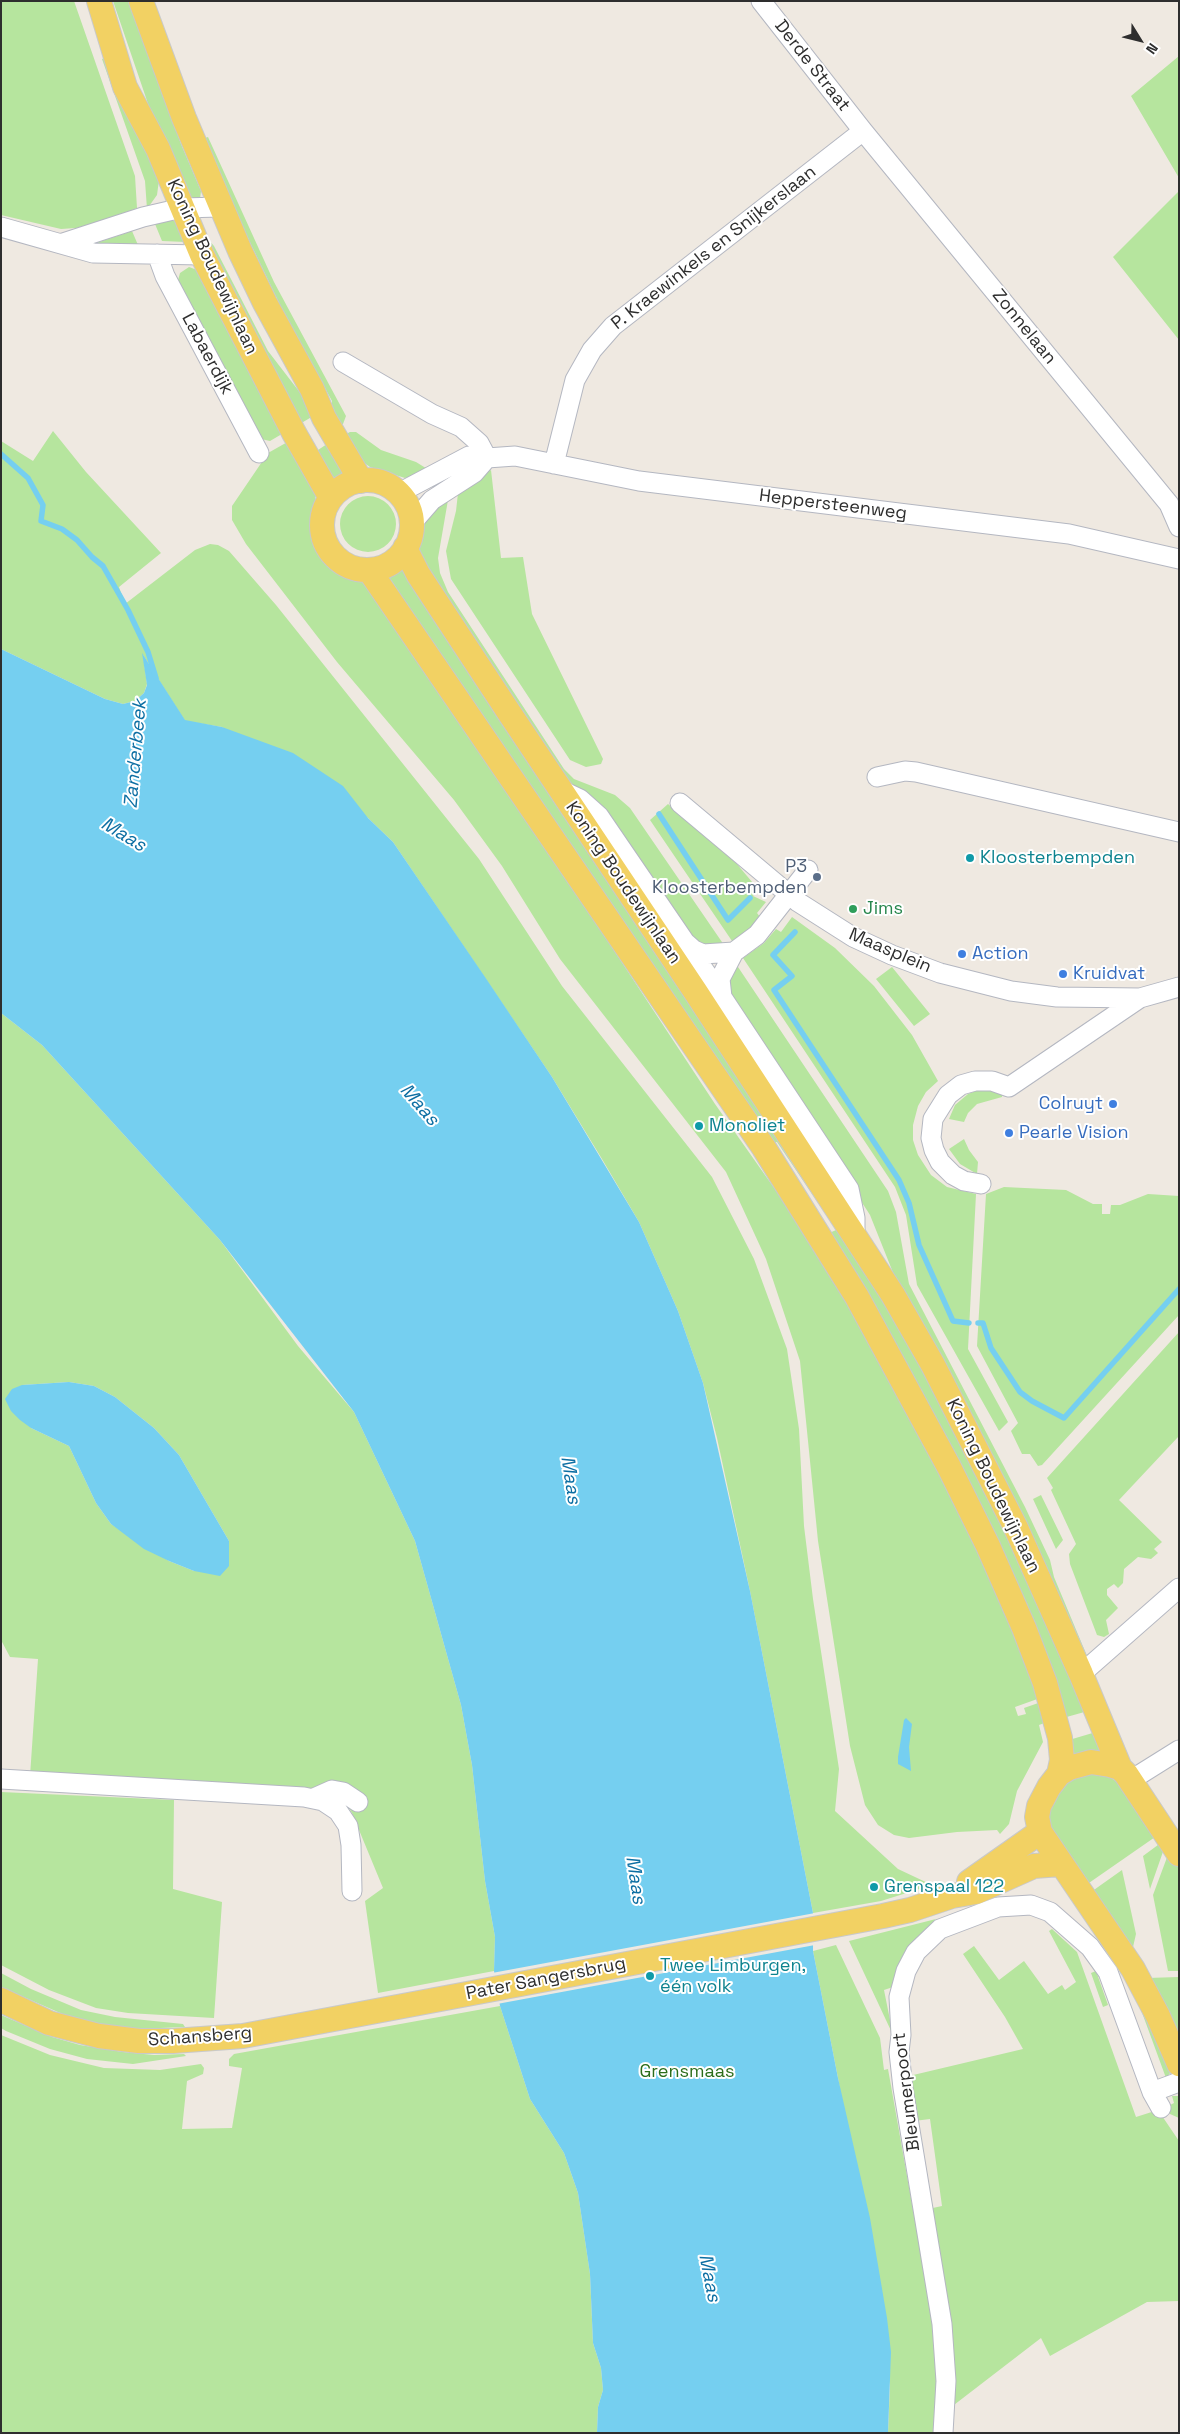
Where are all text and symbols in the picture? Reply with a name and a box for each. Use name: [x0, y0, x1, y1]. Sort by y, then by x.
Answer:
north arrow: [1115, 15, 1165, 65]
street label: Derde Straat: [770, 16, 854, 116]
text: N: [1142, 40, 1162, 58]
street label: P. Kraewinkels en Snijkerslaan: [607, 161, 821, 335]
street label: Koning Boudewijnlaan: [162, 176, 262, 358]
street label: Zonnelaan: [987, 285, 1061, 369]
street label: Labaerdijk: [177, 310, 237, 398]
street label: Heppersteenweg: [758, 485, 908, 525]
water label: Zanderbeek: [120, 699, 152, 809]
street label: Koning Boudewijnlaan: [561, 798, 685, 968]
water label: Maas: [96, 813, 150, 857]
place label: Kloosterbempden: [980, 847, 1135, 869]
marker: Kloosterbempden: [964, 852, 976, 864]
place label: P3 Kloosterbempden: [652, 856, 807, 899]
marker: P3 Kloosterbempden: [811, 871, 823, 883]
place label: Jims: [863, 898, 903, 920]
marker: Jims: [847, 903, 859, 915]
street label: Maasplein: [845, 924, 935, 978]
place label: Action: [972, 943, 1029, 965]
marker: Action: [956, 948, 968, 960]
place label: Kruidvat: [1073, 963, 1145, 985]
marker: Kruidvat: [1057, 968, 1069, 980]
water label: Maas: [395, 1079, 443, 1131]
place label: Colruyt: [1039, 1093, 1103, 1115]
marker: Colruyt: [1107, 1098, 1119, 1110]
place label: Monoliet: [709, 1115, 785, 1137]
marker: Monoliet: [693, 1120, 705, 1132]
place label: Pearle Vision: [1019, 1122, 1129, 1144]
marker: Pearle Vision: [1003, 1127, 1015, 1139]
street label: Koning Boudewijnlaan: [941, 1395, 1045, 1577]
water label: Maas: [555, 1454, 585, 1506]
water label: Maas: [620, 1854, 650, 1906]
place label: Grenspaal 122: [884, 1876, 1004, 1898]
marker: Grenspaal 122: [868, 1881, 880, 1893]
street label: Pater Sangersbrug: [464, 1953, 628, 2005]
place label: Twee Limburgen, één volk: [660, 1955, 806, 1998]
marker: Twee Limburgen, één volk: [644, 1970, 656, 1982]
street label: Schansberg: [147, 2023, 253, 2051]
street label: Bleumerpoort: [889, 2031, 925, 2153]
park label: Grensmaas: [639, 2061, 735, 2083]
water label: Maas: [693, 2252, 725, 2304]

